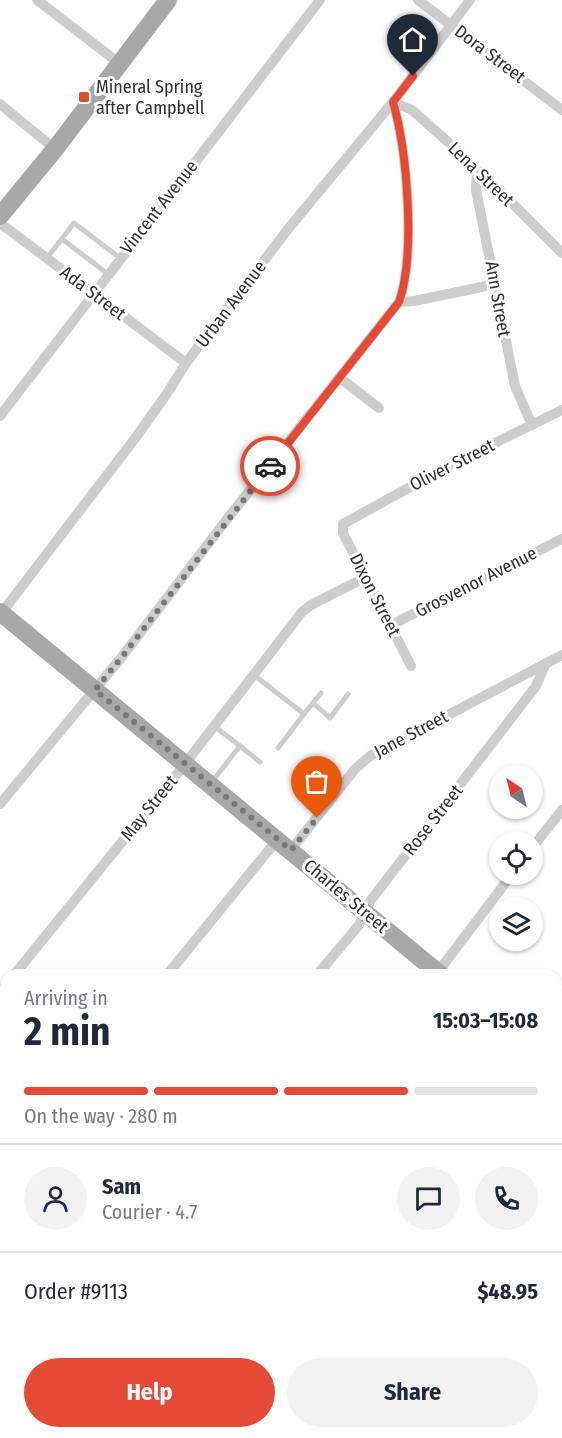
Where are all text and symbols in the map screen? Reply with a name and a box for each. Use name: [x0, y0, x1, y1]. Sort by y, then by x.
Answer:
pin: [387, 14, 438, 76]
street label: Dora Street: [450, 20, 530, 88]
icon: home: [396, 23, 429, 56]
place label: Mineral Spring after Campbell: [96, 76, 205, 119]
marker: Mineral Spring after Campbell: [77, 90, 91, 104]
street label: Lena Street: [443, 137, 519, 211]
street label: Vincent Avenue: [116, 156, 203, 258]
street label: Urban Avenue: [191, 256, 271, 352]
street label: Ann Street: [480, 259, 516, 339]
street label: Ada Street: [56, 261, 130, 325]
street label: Oliver Street: [406, 434, 498, 496]
courier: [240, 436, 300, 496]
icon: car: [254, 450, 287, 483]
street label: Grosvenor Avenue: [412, 542, 541, 622]
street label: Dixon Street: [345, 550, 405, 640]
street label: Jane Street: [370, 705, 452, 763]
pin: [291, 756, 342, 818]
icon: bag: [300, 765, 333, 798]
north arrow: [489, 765, 543, 819]
map controls: [489, 765, 543, 951]
street label: May Street: [116, 771, 182, 845]
street label: Rose Street: [398, 780, 468, 860]
button: locate: [489, 831, 543, 885]
street label: Charles Street: [299, 854, 393, 938]
button: layers: [489, 897, 543, 951]
text: Arriving in: [24, 986, 108, 1010]
text: 15:03–15:08: [433, 1007, 538, 1034]
text: 2 min: [24, 1009, 110, 1055]
text: On the way · 280 m: [24, 1104, 178, 1128]
button: person: [24, 1167, 87, 1230]
button: chat: [397, 1167, 460, 1230]
button: phone: [475, 1167, 538, 1230]
text: Sam: [102, 1173, 141, 1200]
text: Courier · 4.7: [102, 1200, 197, 1224]
text: Order #9113: [24, 1278, 128, 1305]
text: $48.95: [477, 1278, 538, 1305]
button: Help: [24, 1358, 275, 1427]
button: Share: [287, 1358, 538, 1427]

